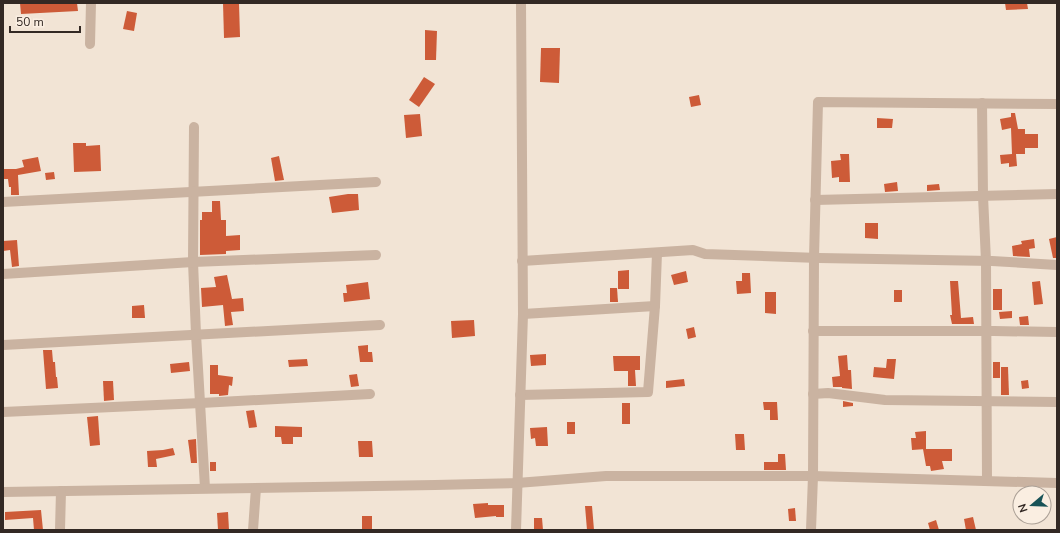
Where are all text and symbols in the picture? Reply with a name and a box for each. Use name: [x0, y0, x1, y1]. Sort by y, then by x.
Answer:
scale bar: [10, 8, 80, 34]
text: 50 m: [16, 14, 44, 30]
north arrow: [1012, 485, 1052, 525]
text: N: [1015, 502, 1031, 514]

